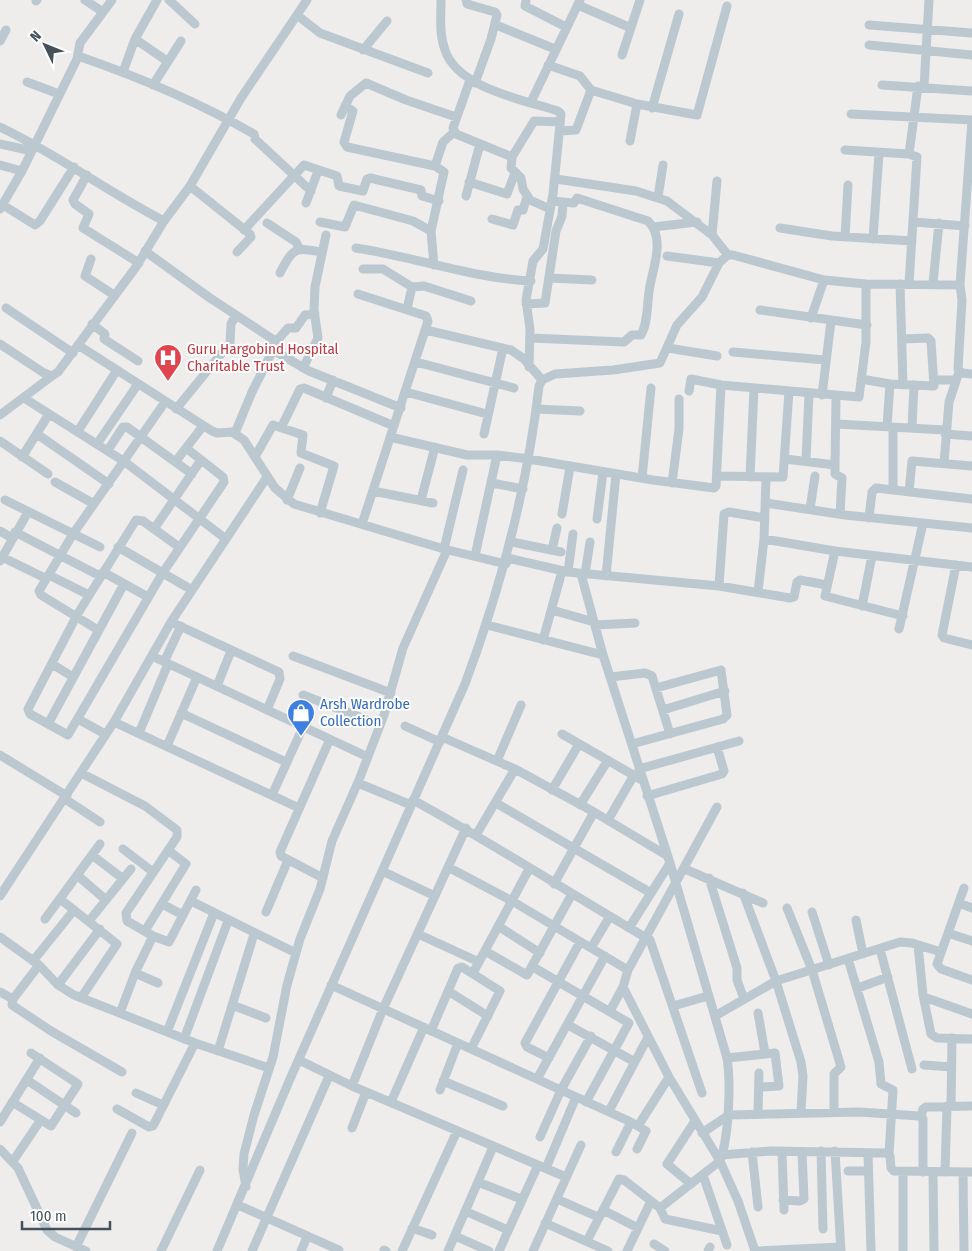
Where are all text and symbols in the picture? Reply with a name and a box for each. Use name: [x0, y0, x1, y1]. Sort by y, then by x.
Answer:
north arrow: [20, 20, 70, 70]
text: N: [27, 28, 45, 45]
place label: Guru Hargobind Hospital Charitable Trust: [187, 340, 339, 375]
hospital icon: Guru Hargobind Hospital Charitable Trust: [153, 343, 183, 382]
place label: Arsh Wardrobe Collection: [320, 695, 410, 730]
shop icon: Arsh Wardrobe Collection: [286, 698, 316, 737]
scale bar: [22, 1198, 110, 1230]
text: 100 m: [30, 1207, 67, 1225]

